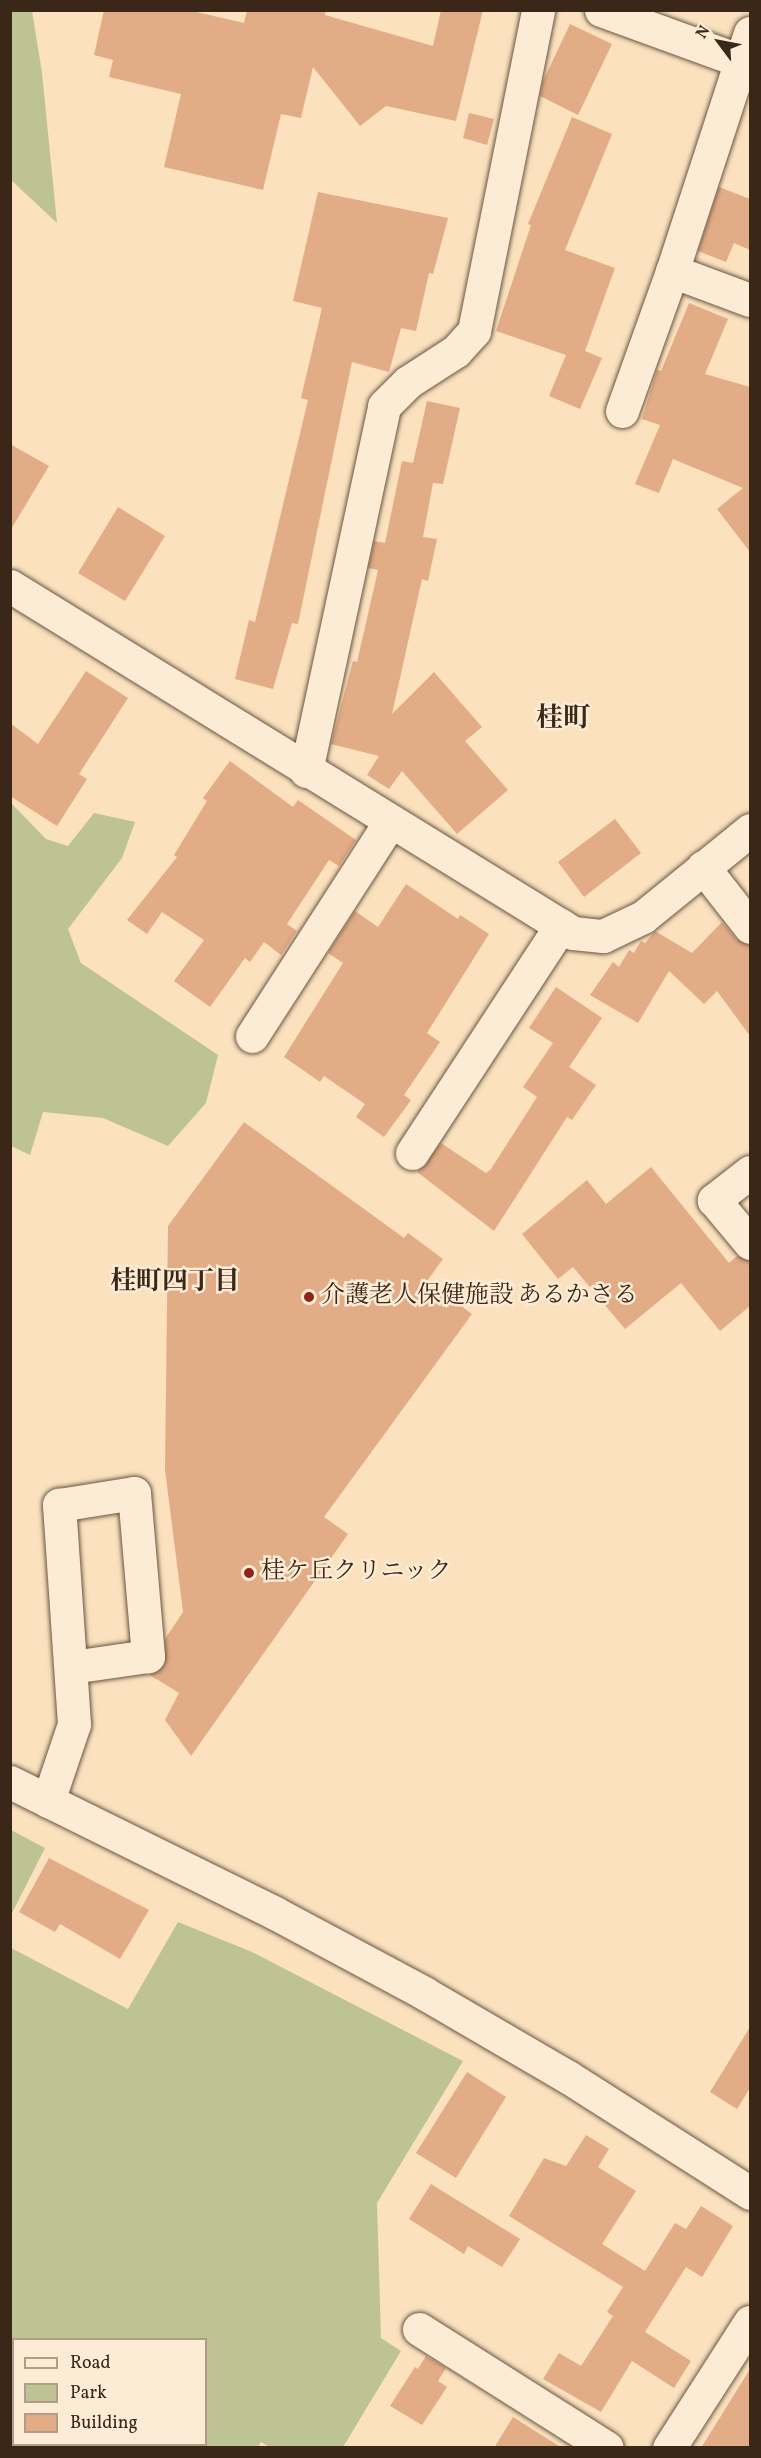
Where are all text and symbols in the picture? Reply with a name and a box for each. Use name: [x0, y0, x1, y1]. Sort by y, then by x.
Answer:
north arrow: [689, 12, 749, 72]
text: N: [691, 22, 716, 43]
district label: 桂町: [536, 704, 590, 736]
district label: 桂町四丁目: [110, 1267, 240, 1299]
place label: 介護老人保健施設 あるかさる: [321, 1283, 638, 1311]
marker: 介護老人保健施設 あるかさる: [302, 1290, 316, 1304]
place label: 桂ケ丘クリニック: [261, 1559, 453, 1587]
marker: 桂ケ丘クリニック: [242, 1566, 256, 1580]
legend: [12, 2338, 207, 2446]
text: Road: [70, 2351, 111, 2376]
text: Park: [70, 2381, 107, 2406]
text: Building: [70, 2411, 138, 2436]

